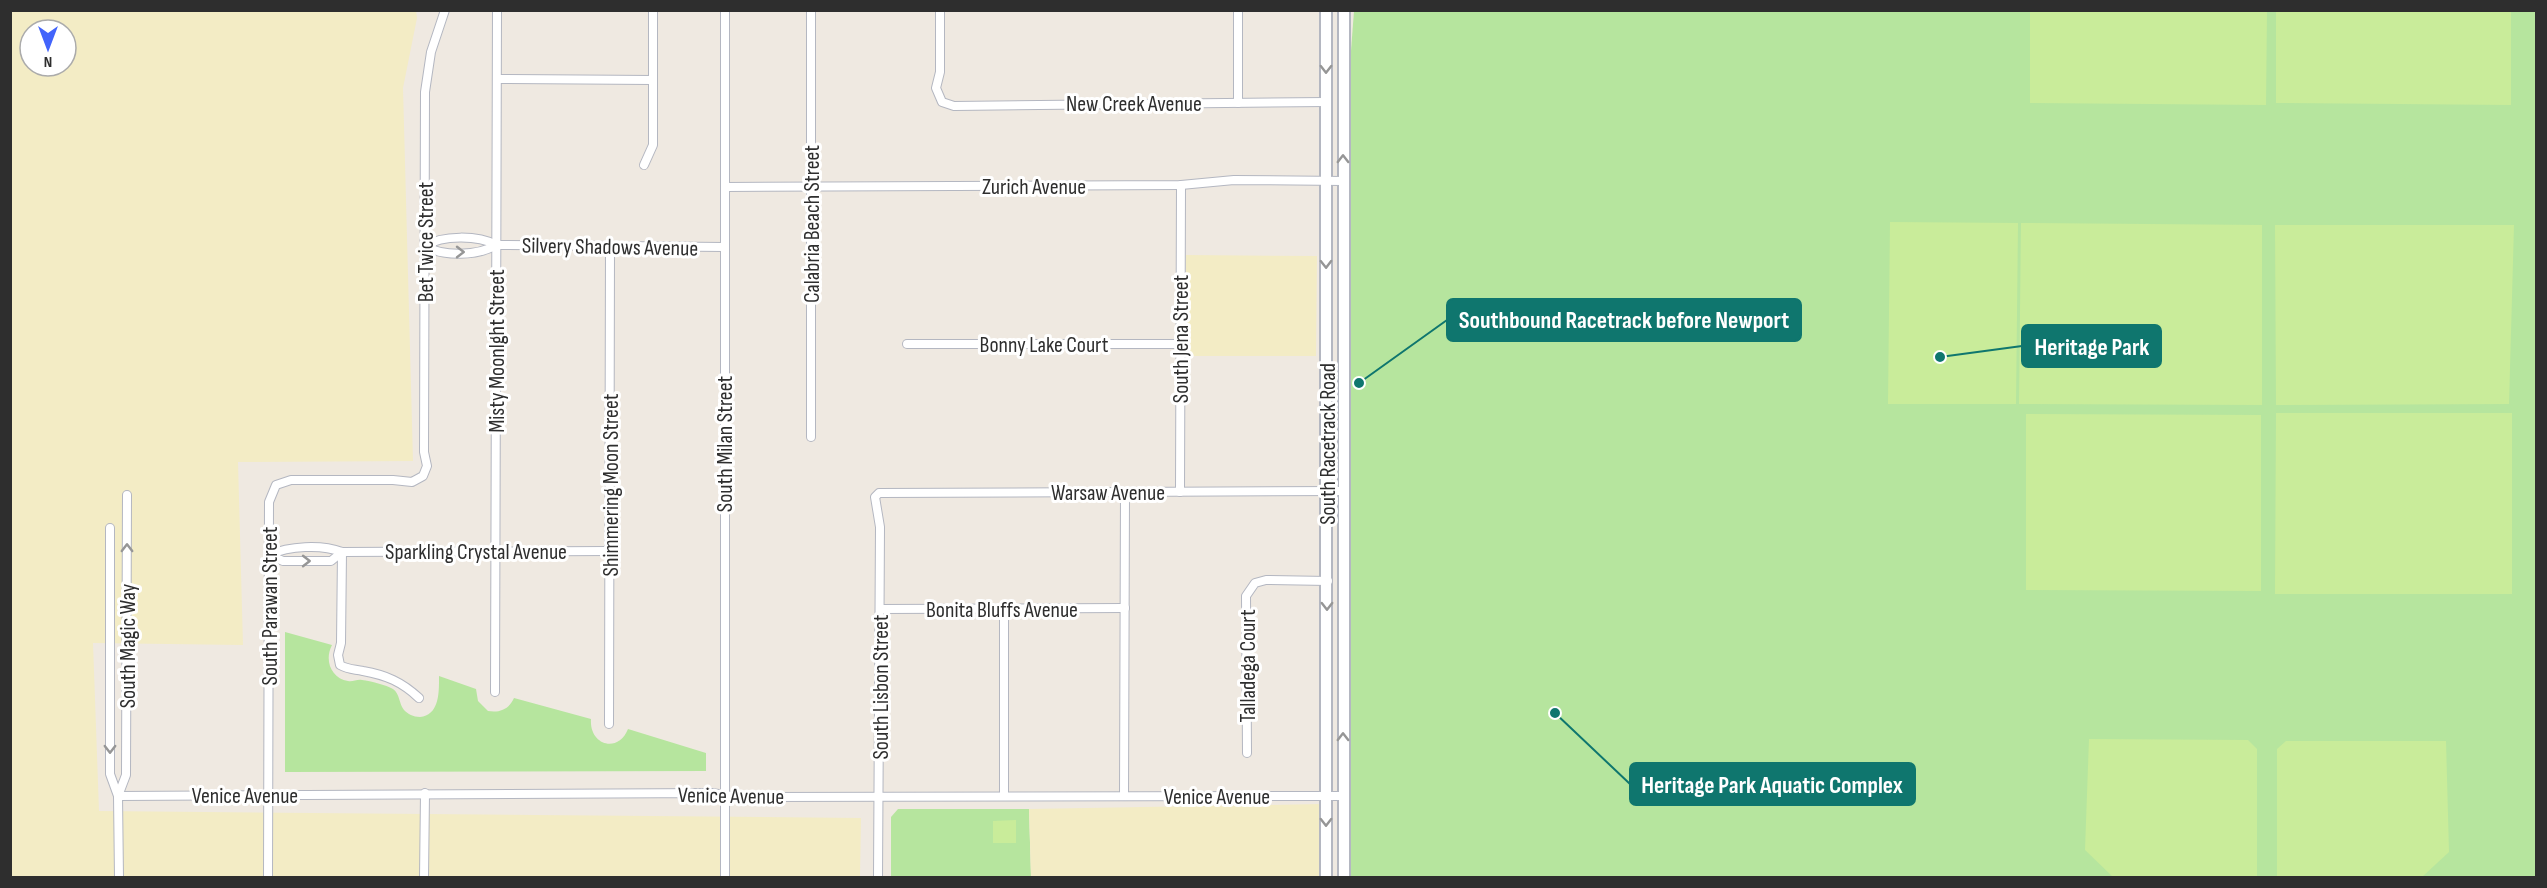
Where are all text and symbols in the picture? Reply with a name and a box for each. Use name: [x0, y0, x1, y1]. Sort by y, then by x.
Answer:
north arrow: [18, 18, 78, 78]
text: N: [44, 52, 52, 71]
one-way arrow: [1320, 64, 1332, 73]
street label: New Creek Avenue: [1066, 91, 1202, 118]
street label: Calabria Beach Street: [799, 145, 826, 303]
one-way arrow: [1337, 155, 1349, 164]
street label: Zurich Avenue: [982, 174, 1086, 201]
street label: Bet Twice Street: [413, 181, 440, 302]
street label: Silvery Shadows Avenue: [522, 232, 698, 263]
one-way arrow: [456, 246, 465, 258]
one-way arrow: [1320, 259, 1332, 268]
street label: Misty Moonlght Street: [484, 269, 511, 433]
street label: South Jena Street: [1168, 274, 1195, 403]
callout: Southbound Racetrack before Newport: [1447, 299, 1801, 341]
text: Southbound Racetrack before Newport: [1459, 306, 1789, 335]
callout: Heritage Park: [2022, 325, 2161, 367]
street label: Bonny Lake Court: [980, 332, 1109, 359]
text: Heritage Park: [2035, 333, 2149, 362]
street label: South Racetrack Road: [1315, 363, 1342, 525]
street label: South Milan Street: [712, 376, 739, 512]
street label: Shimmering Moon Street: [598, 393, 625, 576]
street label: Warsaw Avenue: [1051, 480, 1165, 507]
street label: South Parawan Street: [257, 526, 284, 686]
street label: Sparkling Crystal Avenue: [385, 539, 567, 566]
one-way arrow: [121, 544, 133, 553]
one-way arrow: [302, 555, 311, 567]
street label: South Magic Way: [115, 583, 142, 708]
street label: Bonita Bluffs Avenue: [926, 597, 1078, 624]
one-way arrow: [1321, 601, 1334, 610]
street label: Talladega Court: [1235, 609, 1262, 723]
street label: South Lisbon Street: [868, 614, 895, 760]
one-way arrow: [1337, 733, 1349, 742]
one-way arrow: [104, 745, 116, 754]
callout: Heritage Park Aquatic Complex: [1630, 763, 1915, 805]
text: Heritage Park Aquatic Complex: [1641, 771, 1903, 800]
street label: Venice Avenue: [678, 782, 784, 811]
street label: Venice Avenue: [192, 783, 298, 810]
street label: Venice Avenue: [1164, 784, 1270, 811]
one-way arrow: [1320, 817, 1332, 826]

